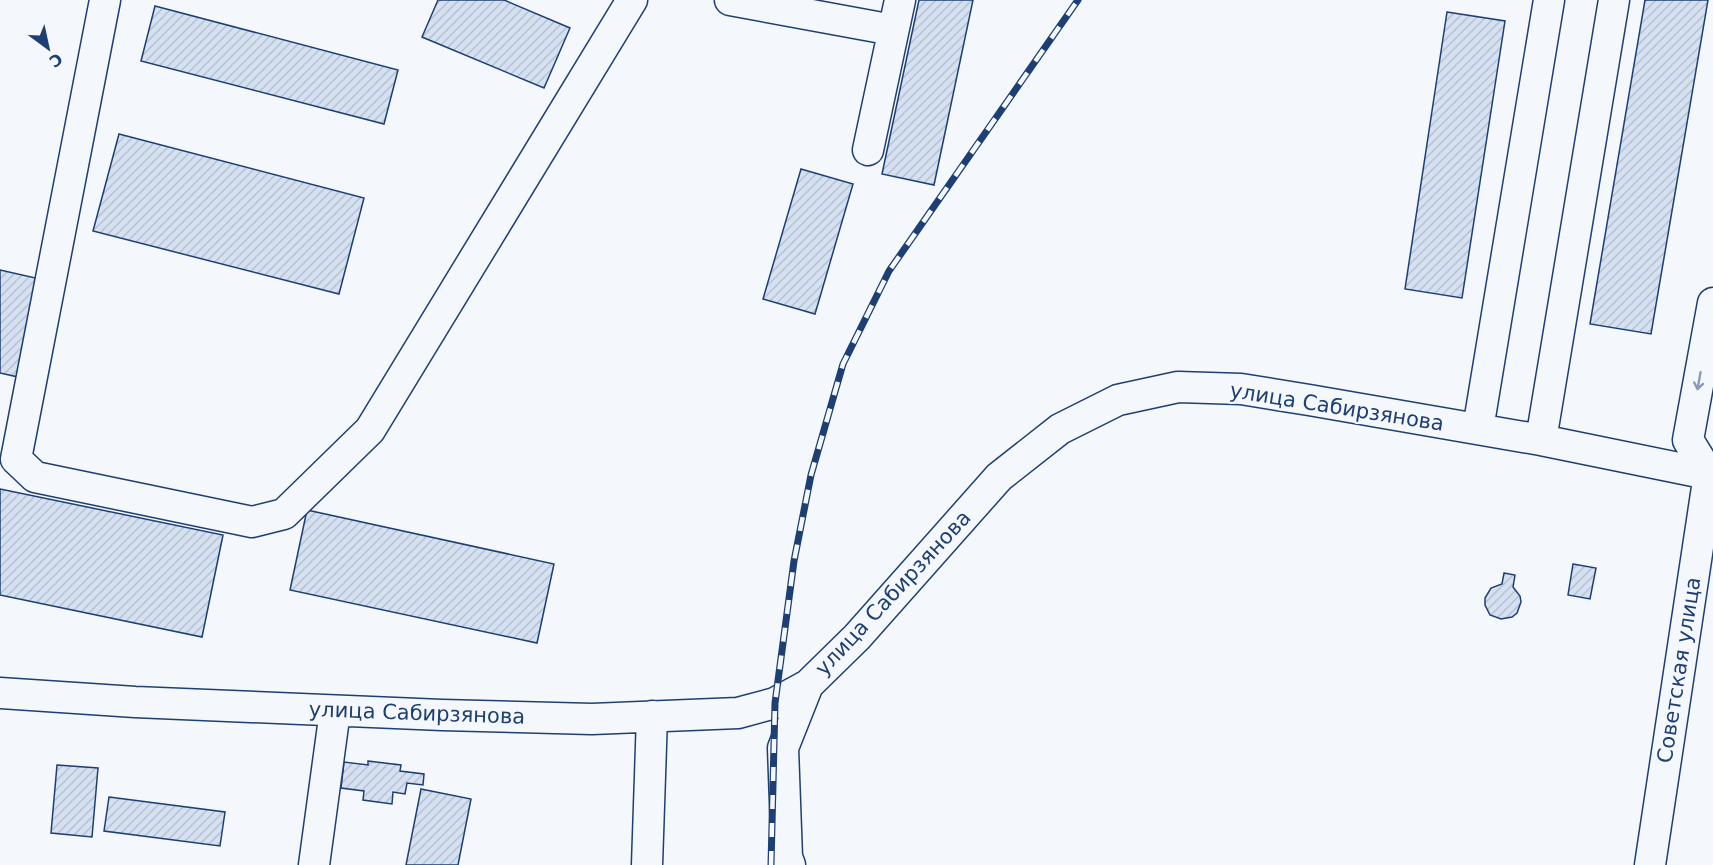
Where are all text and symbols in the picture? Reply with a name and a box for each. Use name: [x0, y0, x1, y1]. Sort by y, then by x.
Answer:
north arrow: [18, 18, 78, 78]
text: С: [46, 49, 66, 71]
one-way arrow: [1693, 371, 1704, 391]
street label: улица Сабирзянова: [1228, 378, 1446, 436]
street label: улица Сабирзянова: [810, 506, 976, 680]
street label: Советская улица: [1652, 575, 1706, 765]
street label: улица Сабирзянова: [308, 697, 526, 729]

